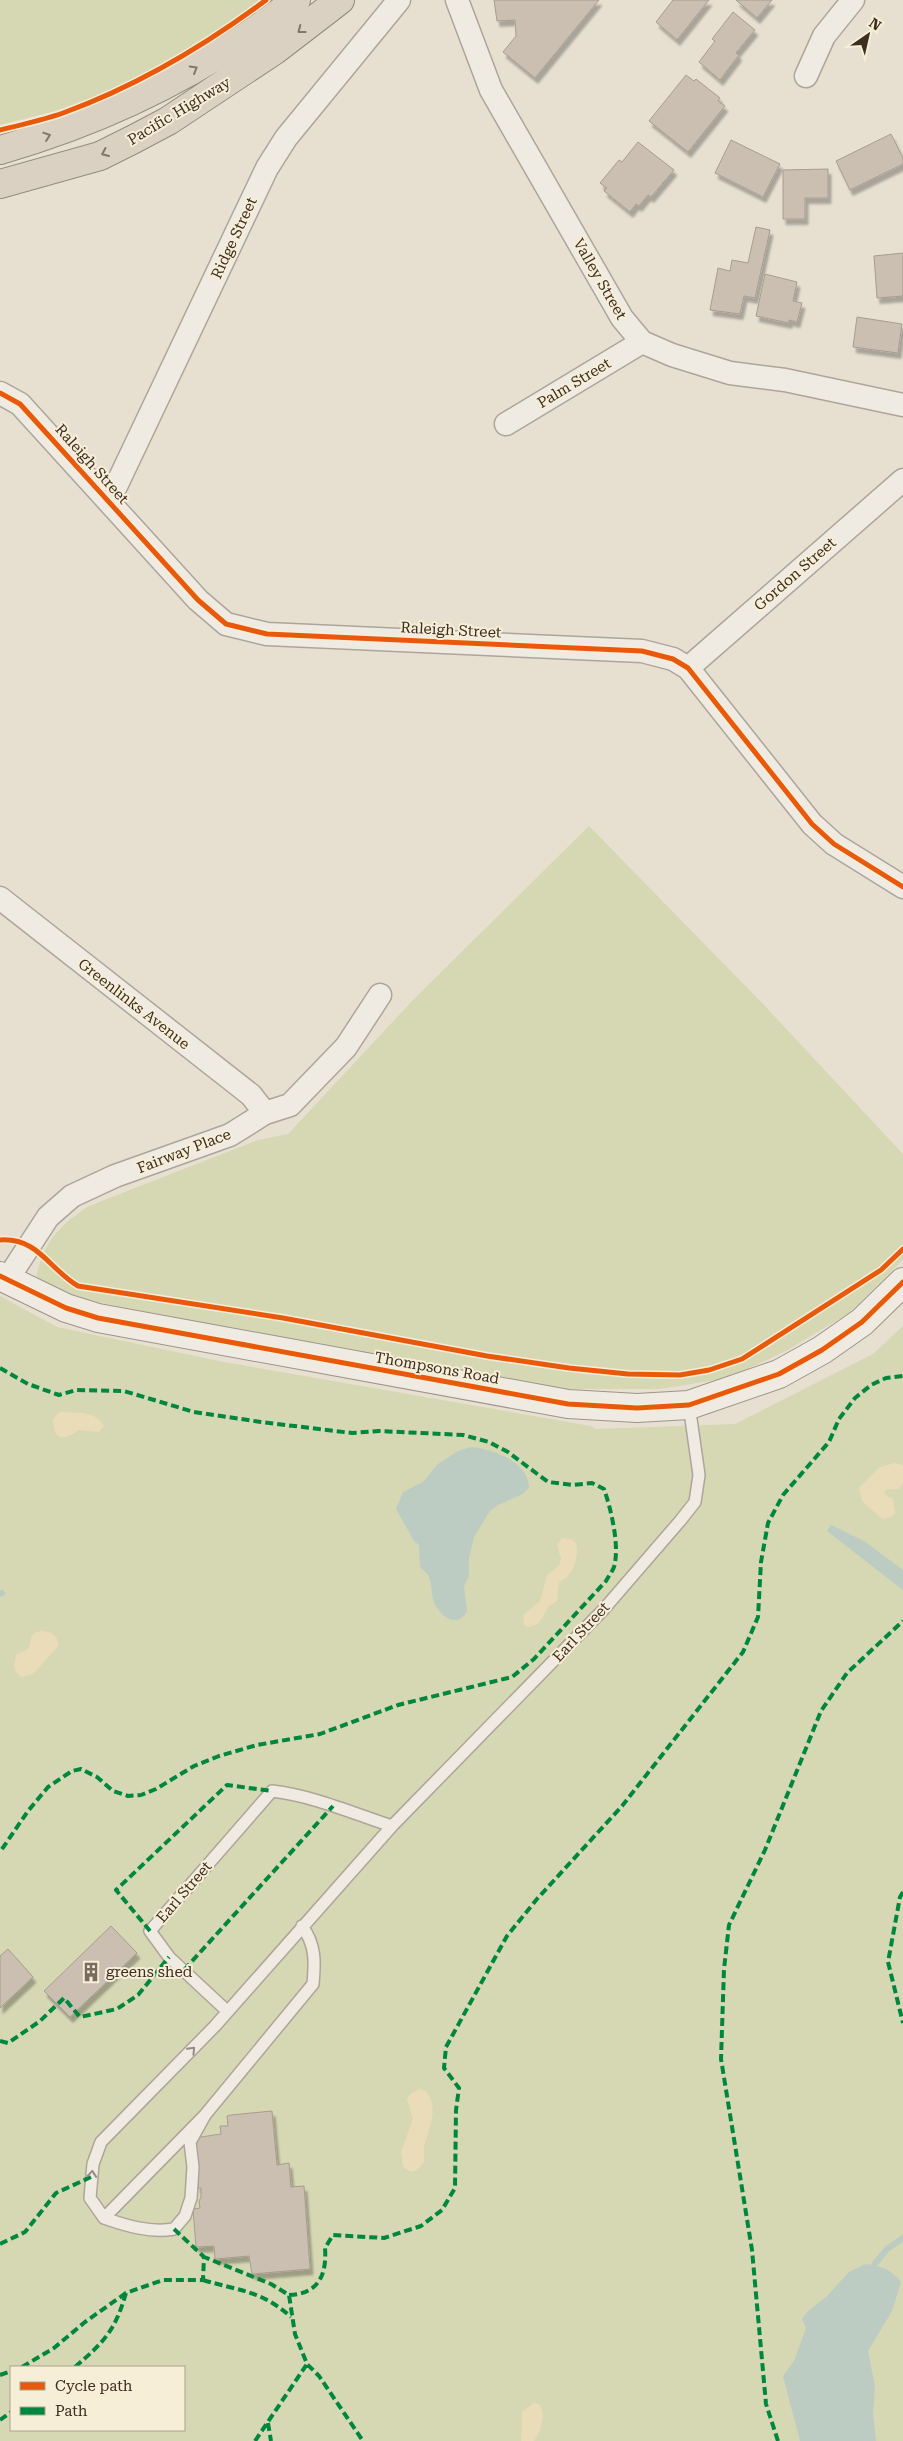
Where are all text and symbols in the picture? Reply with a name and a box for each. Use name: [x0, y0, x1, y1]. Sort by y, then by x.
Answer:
north arrow: [843, 10, 893, 60]
text: N: [866, 15, 884, 34]
one-way arrow: [297, 24, 307, 33]
one-way arrow: [189, 66, 198, 76]
street label: Pacific Highway: [124, 73, 234, 149]
one-way arrow: [42, 132, 50, 142]
one-way arrow: [101, 147, 110, 158]
street label: Ridge Street: [207, 194, 261, 282]
street label: Valley Street: [570, 235, 631, 323]
street label: Palm Street: [534, 354, 614, 412]
street label: Raleigh Street: [51, 420, 133, 508]
street label: Gordon Street: [750, 533, 840, 614]
street label: Raleigh Street: [400, 618, 502, 642]
street label: Greenlinks Avenue: [75, 955, 193, 1053]
street label: Fairway Place: [135, 1125, 233, 1177]
street label: Thompsons Road: [373, 1348, 501, 1388]
street label: Earl Street: [549, 1598, 614, 1666]
street label: Earl Street: [152, 1857, 216, 1926]
building icon: greens shed: [80, 1961, 102, 1983]
place label: greens shed: [106, 1963, 193, 1981]
one-way arrow: [186, 2047, 195, 2056]
one-way arrow: [86, 2170, 97, 2178]
legend: [10, 2366, 185, 2431]
text: Cycle path: [55, 2377, 133, 2395]
text: Path: [55, 2402, 88, 2420]

